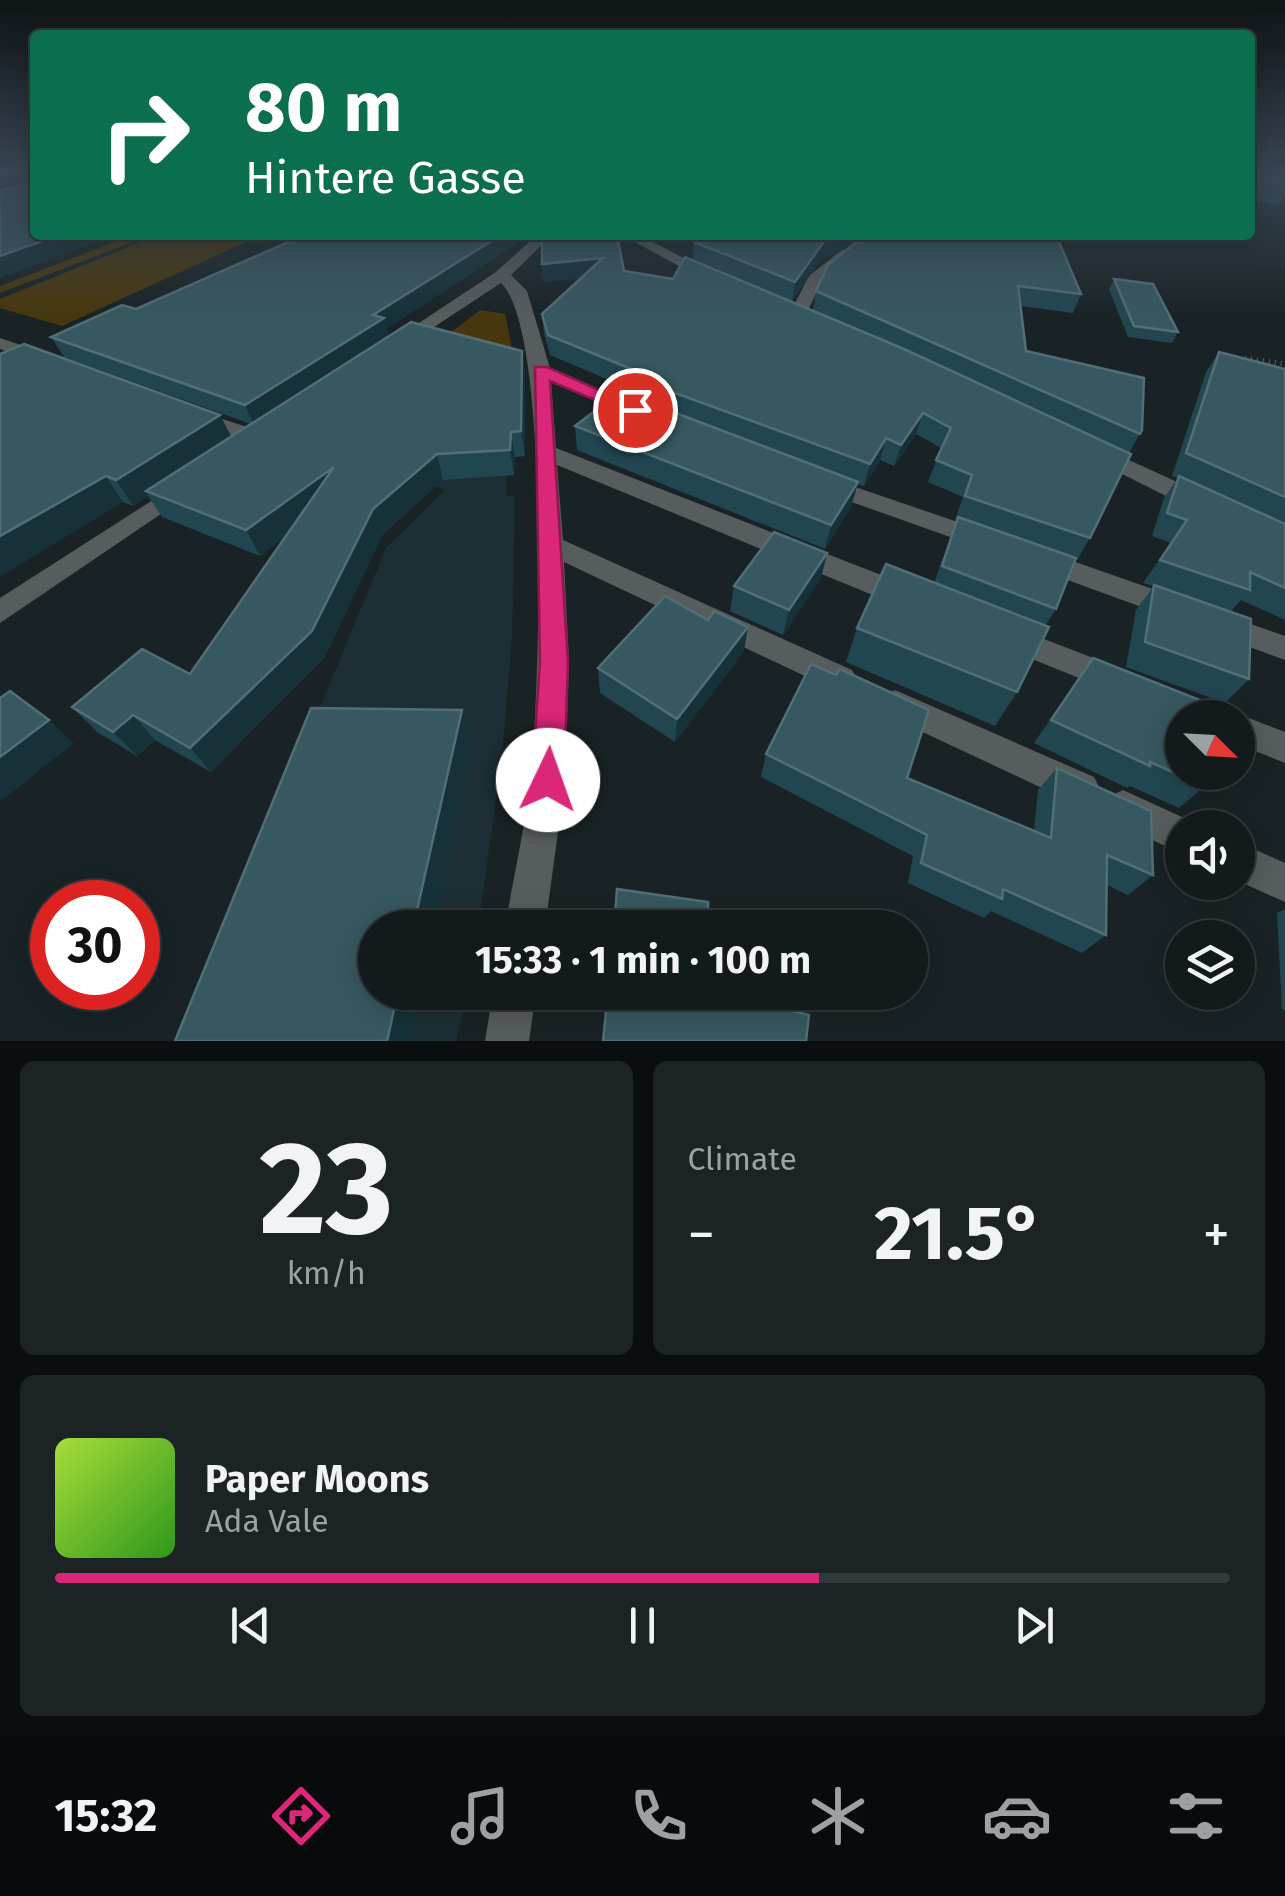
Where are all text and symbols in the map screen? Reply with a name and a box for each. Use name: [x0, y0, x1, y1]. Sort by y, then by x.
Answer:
text: 80 m: [245, 66, 402, 150]
icon: right: [80, 70, 210, 200]
text: Hintere Gasse: [245, 151, 526, 205]
pin: [593, 368, 678, 453]
icon: arrive: [608, 383, 663, 438]
north arrow: [1165, 700, 1255, 790]
map controls: [1165, 700, 1255, 1010]
position arrow: [496, 728, 600, 832]
button: sound: [1165, 810, 1255, 900]
speed limit sign: 30: [30, 880, 160, 1010]
button: layers: [1165, 920, 1255, 1010]
text: 15:33 · 1 min · 100 m: [475, 937, 811, 983]
text: 23: [259, 1111, 393, 1267]
text: Climate: [688, 1140, 797, 1178]
text: 21.5°: [874, 1189, 1043, 1279]
text: −: [688, 1202, 715, 1268]
text: +: [1203, 1202, 1230, 1268]
text: km/h: [287, 1254, 366, 1292]
text: Paper Moons: [205, 1456, 429, 1502]
text: Ada Vale: [205, 1502, 329, 1540]
icon: previous: [223, 1598, 278, 1653]
icon: pause: [615, 1598, 670, 1653]
icon: next: [1007, 1598, 1062, 1653]
icon: directions: [266, 1781, 336, 1851]
icon: music: [445, 1781, 515, 1851]
icon: phone: [624, 1781, 694, 1851]
icon: climate: [803, 1781, 873, 1851]
icon: car: [982, 1781, 1052, 1851]
icon: filters: [1161, 1781, 1231, 1851]
text: 15:32: [54, 1789, 157, 1843]

